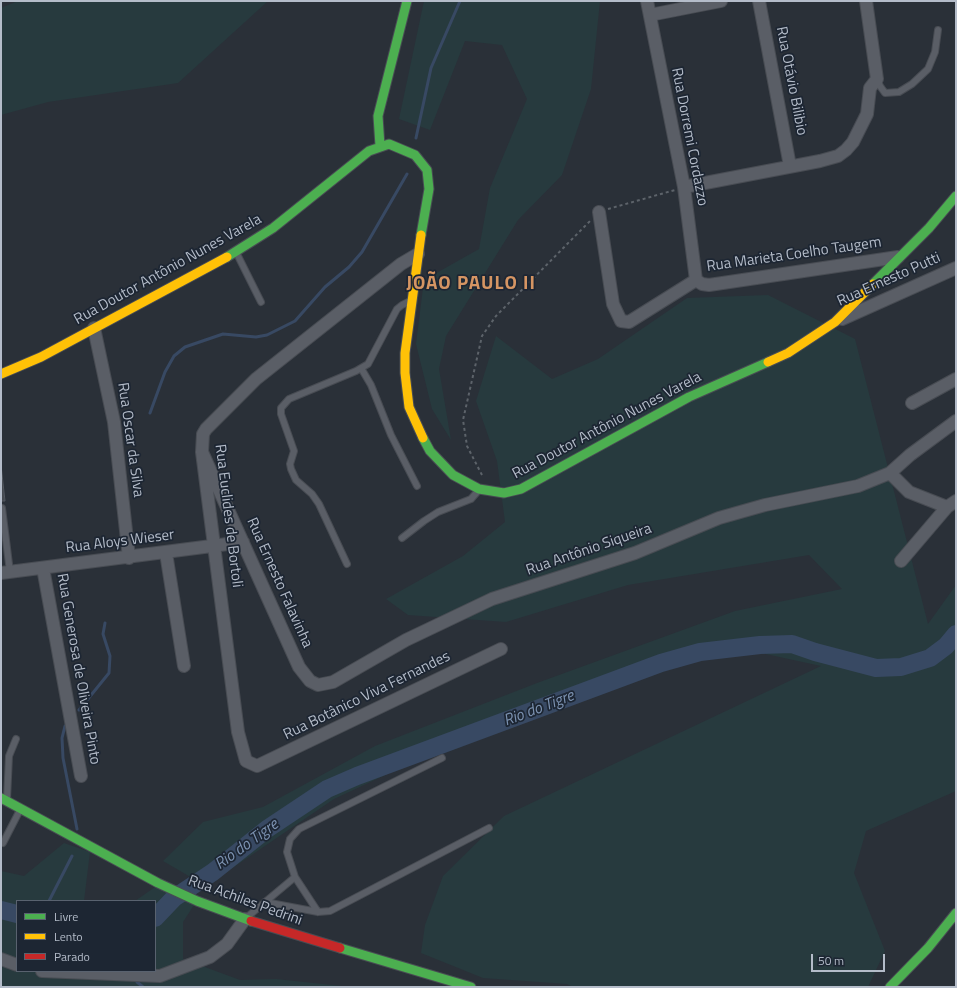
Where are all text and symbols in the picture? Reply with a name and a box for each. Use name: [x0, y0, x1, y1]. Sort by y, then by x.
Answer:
street label: Rua Otávio Bilibio: [772, 25, 810, 137]
street label: Rua Dorremi Cordazzo: [667, 66, 711, 208]
street label: Rua Doutor Antônio Nunes Varela: [71, 211, 265, 329]
street label: Rua Marieta Coelho Taugem: [705, 234, 883, 276]
street label: Rua Ernesto Putti: [835, 249, 943, 311]
district label: JOÃO PAULO II: [406, 273, 536, 295]
street label: Rua Doutor Antônio Nunes Varela: [509, 368, 705, 484]
street label: Rua Oscar da Silva: [113, 381, 147, 499]
street label: Rua Euclides de Bortoli: [210, 443, 246, 589]
street label: Rua Ernesto Falavinha: [242, 515, 316, 651]
street label: Rua Antônio Siqueira: [524, 520, 654, 580]
street label: Rua Aloys Wieser: [65, 526, 175, 558]
street label: Rua Generosa de Oliveira Pinto: [52, 572, 104, 766]
street label: Rua Botânico Viva Fernandes: [281, 648, 453, 744]
water label: Rio do Tigre: [501, 687, 577, 731]
water label: Rio do Tigre: [212, 816, 282, 874]
street label: Rua Achiles Pedrini: [185, 872, 305, 930]
legend: [16, 900, 156, 972]
text: Livre: [54, 907, 78, 926]
text: Lento: [54, 927, 83, 946]
scale bar: [813, 946, 887, 972]
text: Parado: [54, 947, 90, 966]
text: 50 m: [818, 951, 844, 970]

